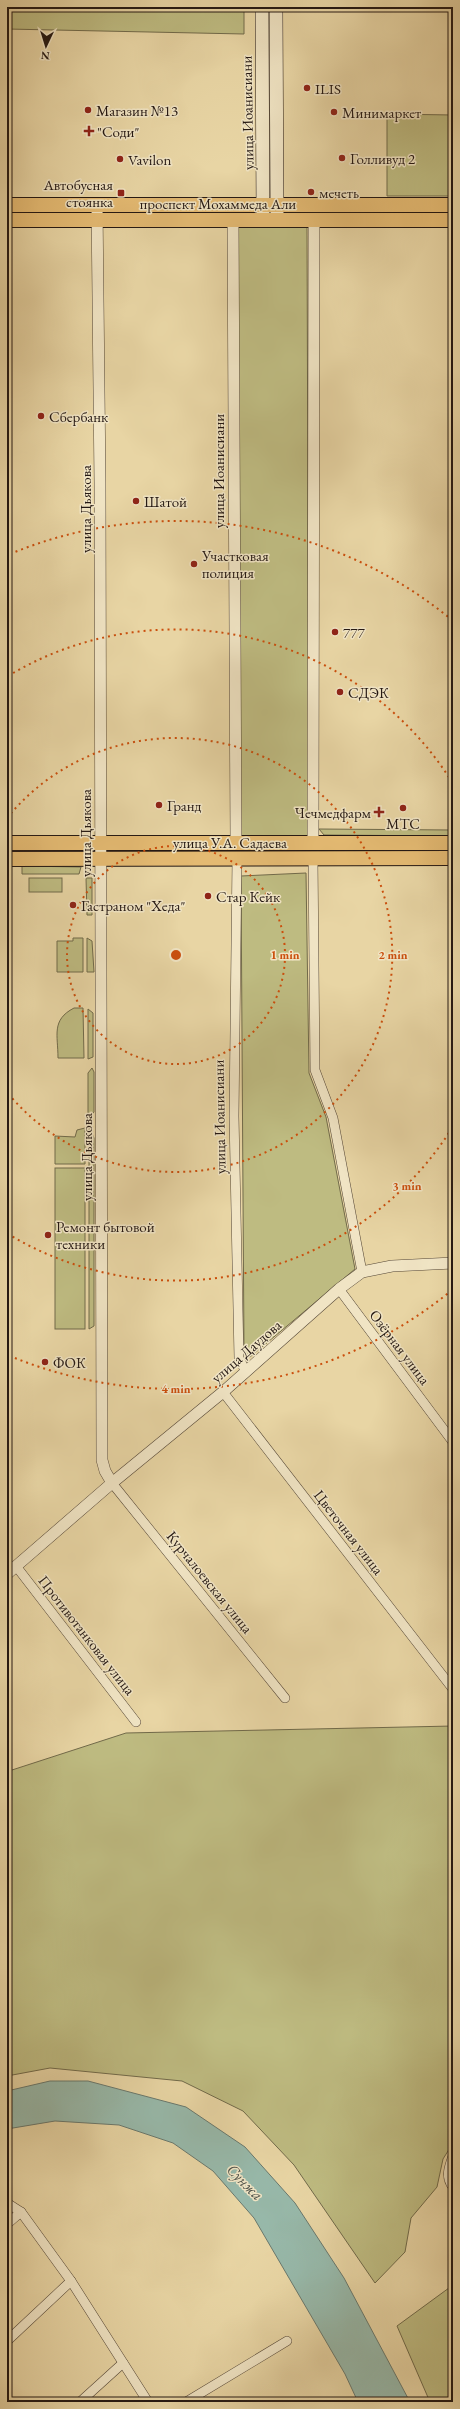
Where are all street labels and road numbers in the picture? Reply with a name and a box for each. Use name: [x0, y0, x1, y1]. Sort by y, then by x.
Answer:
street label: улица Иоанисиани: [237, 56, 257, 170]
street label: проспект Мохаммеда Али: [140, 194, 296, 213]
street label: улица Иоанисиани: [209, 414, 228, 528]
street label: улица Дьякова: [76, 465, 95, 553]
street label: улица Дьякова: [76, 789, 95, 877]
street label: улица У.А. Садаева: [173, 833, 287, 852]
street label: улица Иоанисиани: [209, 1060, 229, 1174]
street label: улица Дьякова: [77, 1113, 96, 1201]
street label: Озёрная улица: [366, 1306, 434, 1388]
street label: улица Даудова: [207, 1315, 285, 1387]
street label: Цветочная улица: [310, 1486, 388, 1578]
street label: Курчалоевская улица: [163, 1527, 257, 1637]
street label: Противотанковая улица: [34, 1571, 140, 1699]

